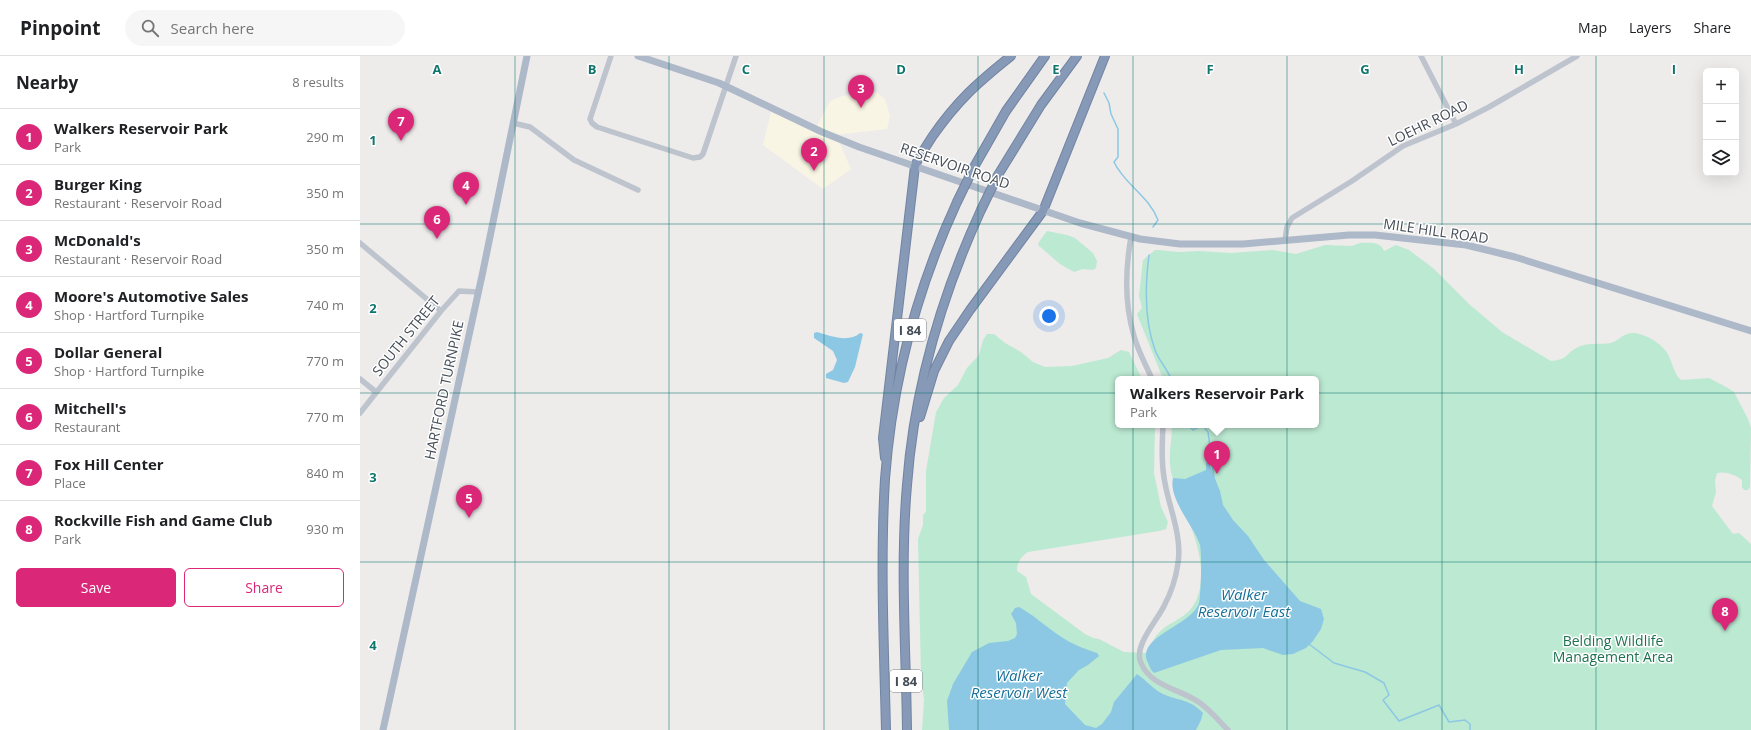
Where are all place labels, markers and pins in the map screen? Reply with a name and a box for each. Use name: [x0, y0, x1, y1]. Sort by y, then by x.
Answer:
pin: 3: [848, 75, 874, 108]
pin: 7: [388, 108, 414, 141]
pin: 2: [801, 138, 827, 171]
pin: 4: [453, 172, 479, 205]
pin: 6: [424, 206, 450, 239]
pin: 1: [1204, 441, 1230, 474]
pin: 5: [456, 485, 482, 518]
pin: 8: [1712, 598, 1738, 631]

